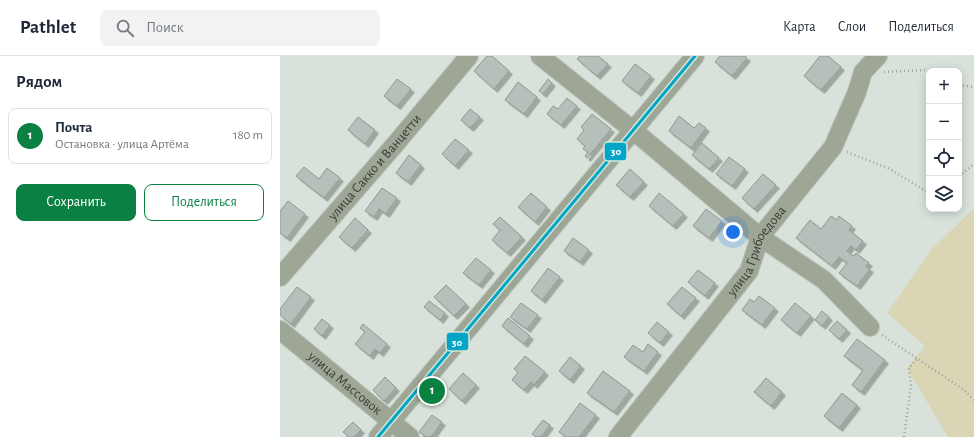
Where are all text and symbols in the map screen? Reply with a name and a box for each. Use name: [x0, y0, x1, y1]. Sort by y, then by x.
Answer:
search box: [100, 10, 380, 46]
icon: search: [114, 17, 136, 39]
text: Pathlet: [20, 18, 76, 37]
text: Поиск: [146, 20, 184, 35]
text: Карта: [783, 20, 816, 34]
text: Слои: [838, 20, 866, 34]
text: Поделиться: [888, 20, 954, 34]
map controls: [926, 68, 962, 212]
button: +: [926, 68, 962, 104]
text: Рядом: [16, 73, 62, 90]
button: −: [926, 104, 962, 140]
street label: улица Сакко и Ванцетти: [325, 112, 424, 224]
text: Почта: [55, 120, 92, 135]
text: 1: [28, 129, 32, 142]
text: 180 m: [233, 129, 263, 142]
text: Остановка · улица Артёма: [55, 138, 189, 151]
button: locate: [926, 140, 962, 176]
line badge: 30: [604, 142, 627, 161]
text: 30: [611, 146, 621, 157]
button: layers: [926, 176, 962, 212]
button: Сохранить: [16, 184, 136, 221]
button: Поделиться: [144, 184, 264, 221]
street label: улица Грибоедова: [724, 203, 789, 300]
your location: [723, 222, 743, 242]
line badge: 30: [446, 332, 469, 351]
text: 30: [452, 337, 462, 348]
street label: улица Массовок: [305, 348, 385, 418]
pin: 1: [419, 376, 445, 406]

